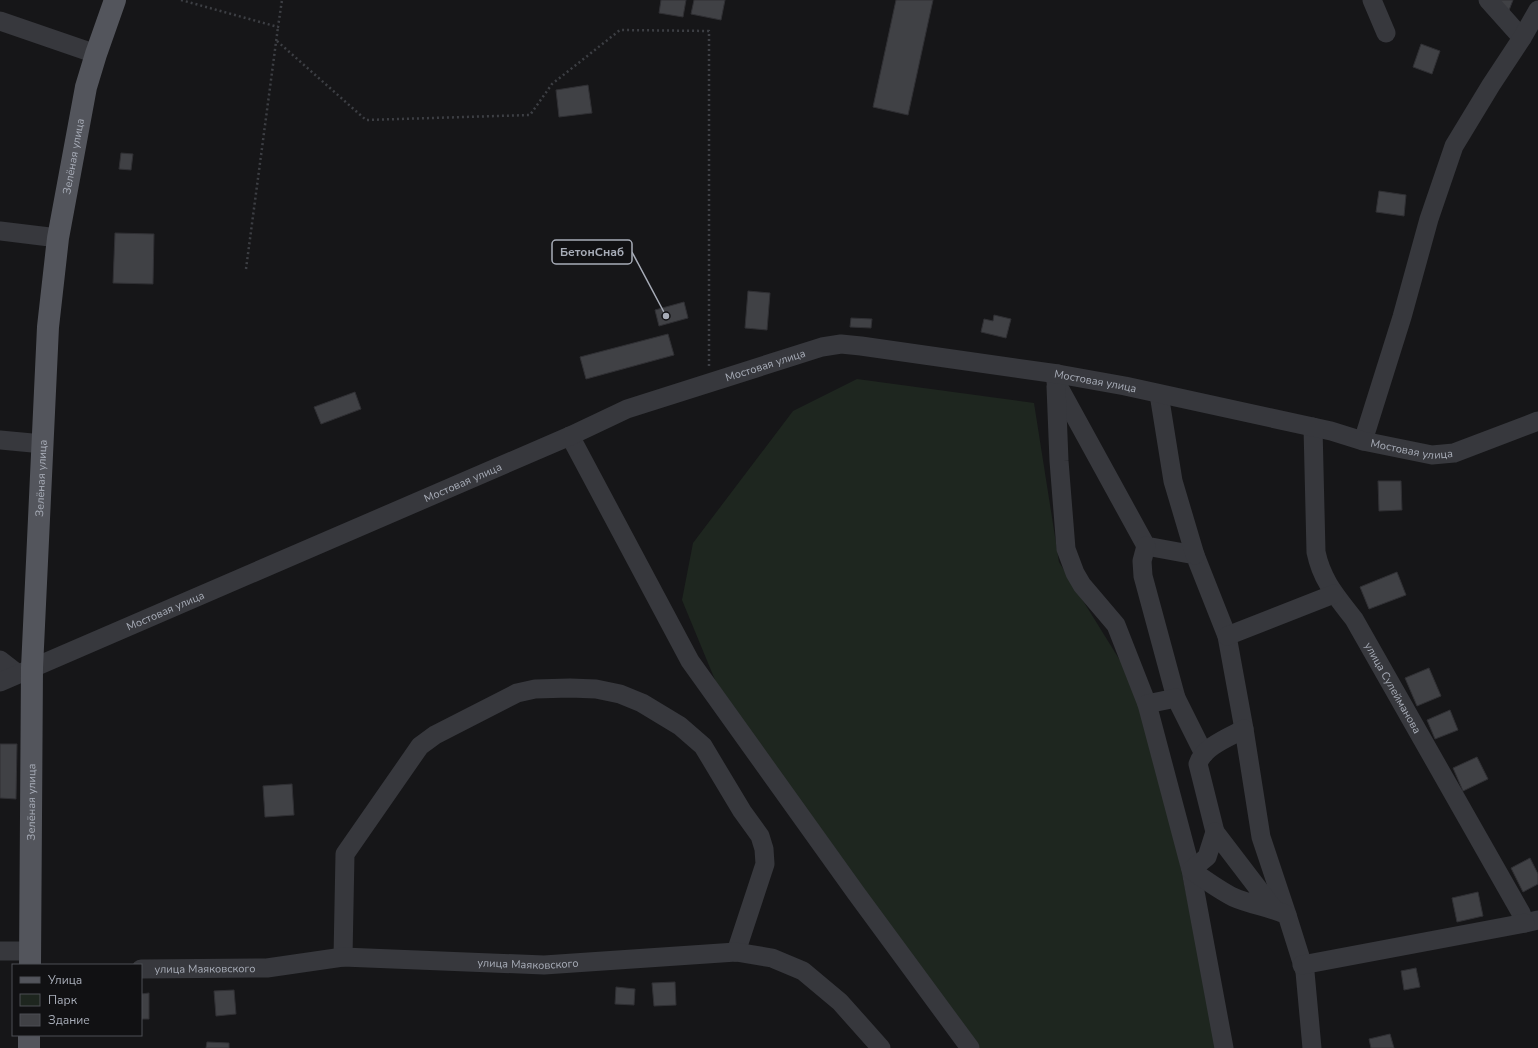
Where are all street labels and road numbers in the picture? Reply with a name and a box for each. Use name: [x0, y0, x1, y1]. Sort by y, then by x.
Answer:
street label: Зелёная улица: [59, 117, 88, 196]
street label: Мостовая улица: [723, 345, 807, 385]
street label: Мостовая улица: [1053, 366, 1138, 396]
street label: Мостовая улица: [1369, 435, 1454, 463]
street label: Зелёная улица: [32, 439, 50, 517]
street label: Мостовая улица: [421, 459, 504, 506]
street label: Мостовая улица: [124, 587, 207, 634]
street label: улица Сулейманова: [1361, 639, 1425, 736]
street label: Зелёная улица: [23, 763, 39, 841]
street label: улица Маяковского: [477, 955, 579, 973]
street label: улица Маяковского: [154, 961, 256, 976]

